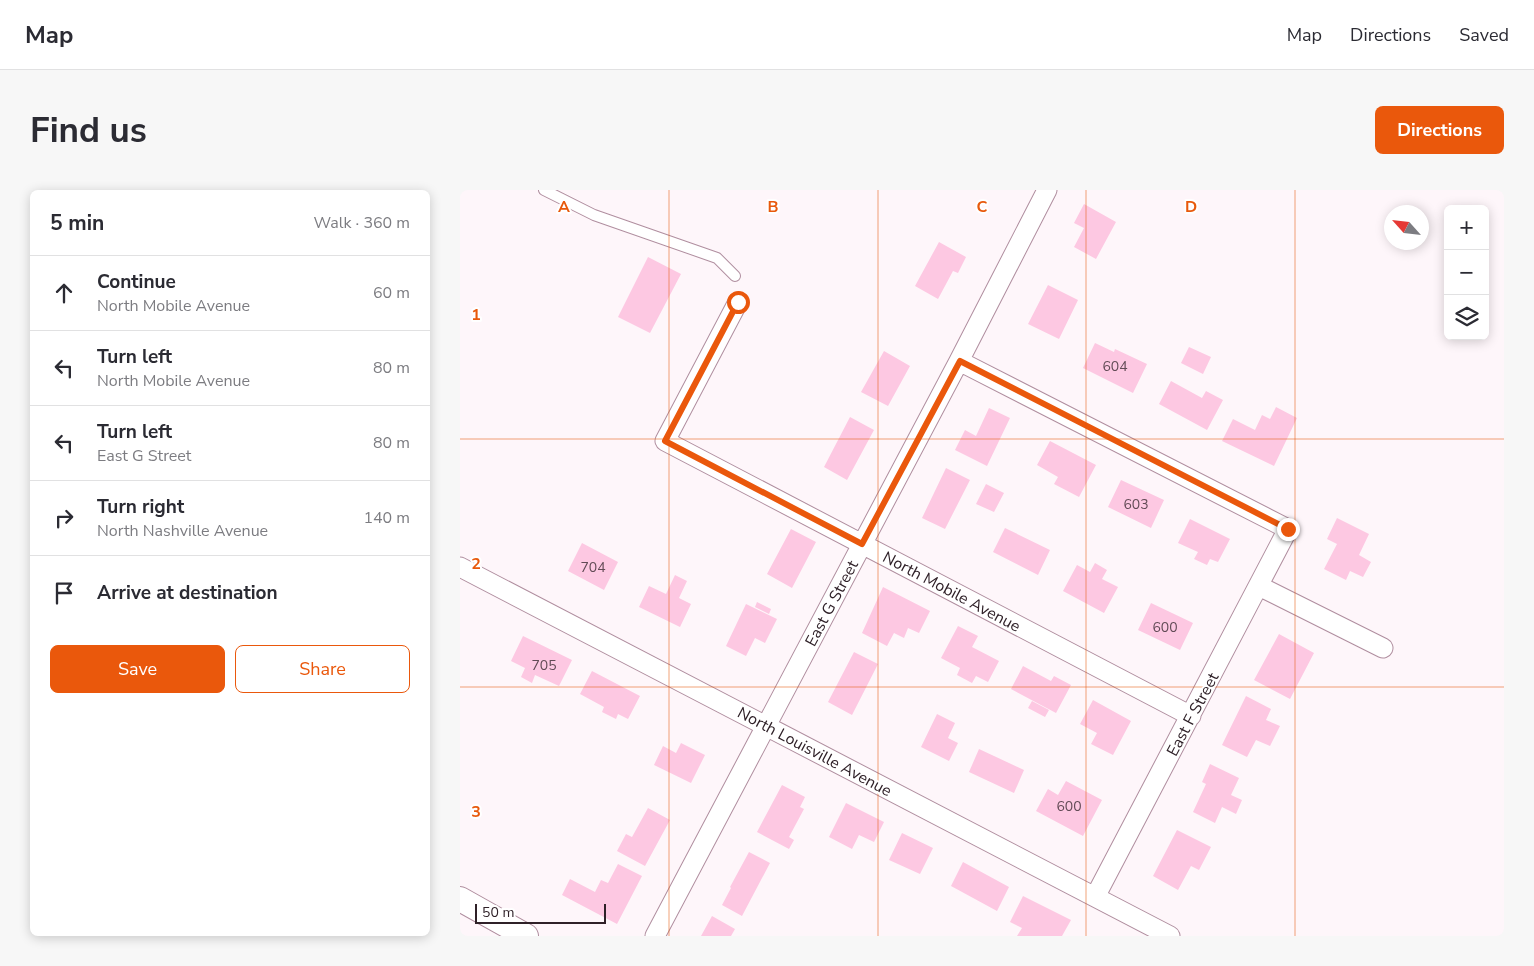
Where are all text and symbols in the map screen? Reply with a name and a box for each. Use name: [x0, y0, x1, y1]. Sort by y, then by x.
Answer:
text: Map: [25, 19, 73, 51]
text: Map: [1287, 23, 1322, 47]
text: Directions: [1350, 23, 1431, 47]
text: Saved: [1459, 23, 1509, 47]
button: Directions: [1375, 106, 1504, 154]
text: Find us: [30, 107, 147, 154]
text: A: [558, 196, 570, 218]
text: B: [767, 196, 779, 218]
text: C: [977, 196, 988, 218]
text: D: [1185, 196, 1197, 218]
north arrow: [1384, 205, 1429, 250]
map controls: [1444, 205, 1489, 340]
button: +: [1444, 205, 1489, 250]
text: 5 min: [50, 209, 104, 237]
text: Walk · 360 m: [314, 212, 410, 234]
button: −: [1444, 250, 1489, 295]
text: Continue: [97, 269, 176, 295]
icon: ahead: [50, 279, 78, 307]
text: 60 m: [373, 282, 410, 304]
route start: [727, 291, 750, 314]
text: North Mobile Avenue: [97, 295, 250, 317]
button: layers: [1444, 295, 1489, 340]
text: 1: [471, 304, 481, 326]
text: Turn left: [97, 344, 172, 370]
icon: left: [50, 354, 78, 382]
text: 80 m: [373, 357, 410, 379]
house number: 604: [1102, 357, 1128, 376]
text: North Mobile Avenue: [97, 370, 250, 392]
text: Turn left: [97, 419, 172, 445]
icon: left: [50, 429, 78, 457]
text: 80 m: [373, 432, 410, 454]
text: East G Street: [97, 445, 191, 467]
text: Turn right: [97, 494, 184, 520]
house number: 603: [1123, 495, 1149, 514]
icon: right: [50, 504, 78, 532]
text: 140 m: [363, 507, 410, 529]
route end: [1277, 518, 1300, 541]
text: North Nashville Avenue: [97, 520, 268, 542]
street label: North Mobile Avenue: [879, 546, 1024, 638]
text: 2: [471, 553, 481, 575]
street label: East G Street: [800, 556, 864, 650]
house number: 704: [580, 558, 606, 577]
icon: arrive: [50, 579, 78, 607]
text: Arrive at destination: [97, 580, 278, 606]
house number: 600: [1152, 618, 1178, 637]
button: Save: [50, 645, 225, 693]
button: Share: [235, 645, 410, 693]
house number: 705: [531, 656, 557, 675]
street label: East F Street: [1162, 669, 1224, 760]
street label: North Louisville Avenue: [734, 702, 896, 802]
house number: 600: [1056, 797, 1082, 816]
text: 3: [471, 801, 481, 823]
scale bar: [475, 901, 606, 924]
text: 50 m: [482, 903, 514, 922]

